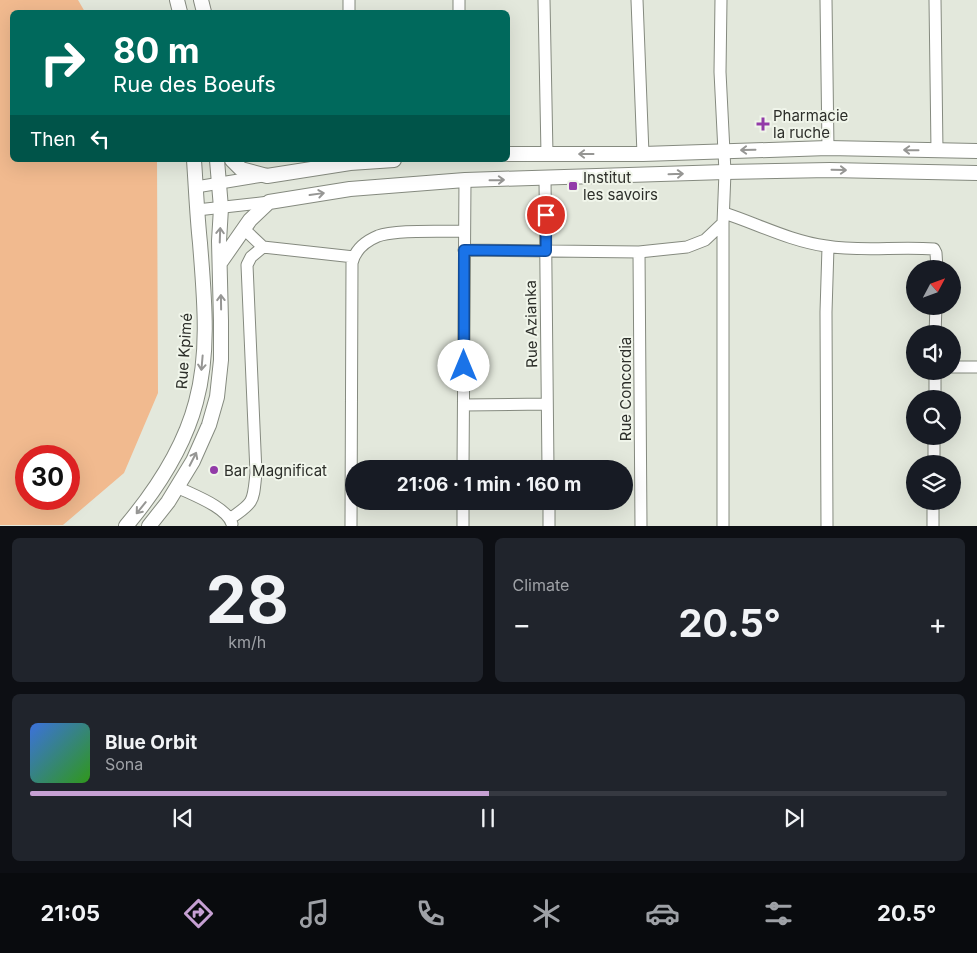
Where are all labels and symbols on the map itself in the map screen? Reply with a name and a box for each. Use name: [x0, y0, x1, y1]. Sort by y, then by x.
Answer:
place label: Pharmacie la ruche: [773, 106, 848, 142]
marker: Pharmacie la ruche: [757, 118, 769, 130]
one-way arrow: [741, 145, 757, 155]
one-way arrow: [903, 145, 920, 155]
one-way arrow: [578, 149, 594, 159]
one-way arrow: [830, 165, 847, 175]
place label: Institut les savoirs: [583, 168, 658, 204]
one-way arrow: [668, 169, 684, 179]
one-way arrow: [488, 175, 504, 184]
marker: Institut les savoirs: [567, 180, 579, 192]
one-way arrow: [309, 189, 325, 199]
pin: [525, 194, 567, 236]
one-way arrow: [215, 227, 224, 243]
north arrow: [906, 260, 961, 315]
street label: Rue Azianka: [521, 280, 541, 368]
one-way arrow: [216, 294, 226, 310]
street label: Rue Kpimé: [172, 312, 196, 390]
street label: Rue Concordia: [616, 337, 635, 441]
position arrow: [437, 339, 489, 391]
one-way arrow: [197, 355, 207, 371]
speed limit sign: 30: [15, 445, 80, 510]
one-way arrow: [188, 452, 198, 467]
place label: Bar Magnificat: [224, 461, 327, 480]
marker: Bar Magnificat: [208, 464, 220, 476]
one-way arrow: [135, 501, 146, 514]

